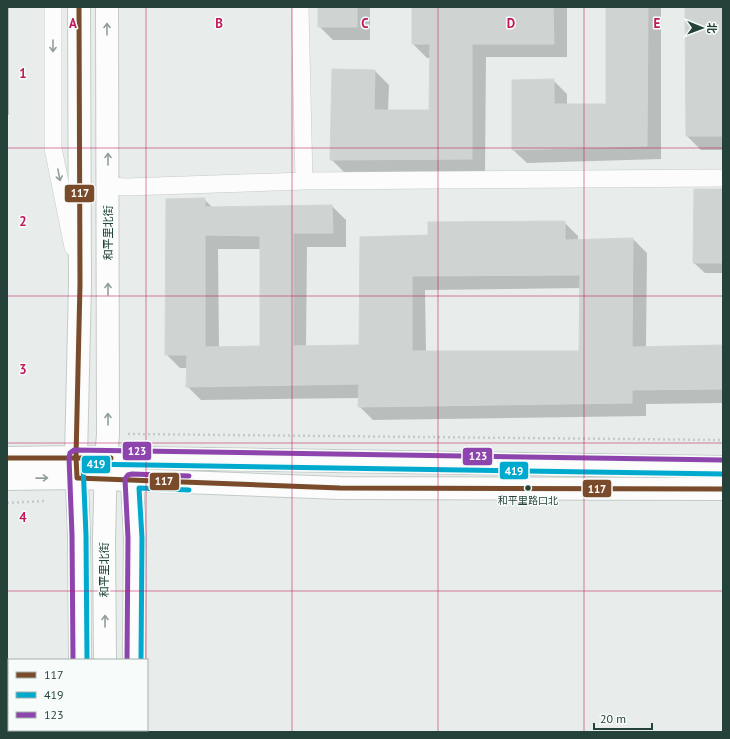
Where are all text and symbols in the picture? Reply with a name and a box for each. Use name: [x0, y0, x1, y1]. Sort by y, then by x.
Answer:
north arrow: [682, 8, 722, 48]
text: A: [69, 15, 77, 32]
text: B: [215, 15, 223, 32]
text: C: [361, 15, 369, 32]
text: D: [507, 15, 515, 32]
text: E: [654, 15, 661, 32]
one-way arrow: [103, 23, 111, 36]
text: 北: [705, 23, 719, 34]
one-way arrow: [49, 39, 57, 52]
text: 1: [19, 65, 27, 82]
one-way arrow: [104, 153, 112, 166]
one-way arrow: [55, 169, 63, 182]
line badge: 117: [64, 184, 95, 203]
text: 117: [71, 186, 89, 200]
street label: 和平里北街: [101, 206, 115, 261]
text: 2: [19, 213, 27, 230]
one-way arrow: [104, 283, 112, 296]
text: 3: [19, 361, 27, 378]
one-way arrow: [104, 413, 112, 426]
line badge: 123: [122, 441, 152, 461]
text: 123: [128, 444, 146, 458]
line badge: 123: [462, 447, 493, 466]
text: 123: [469, 449, 487, 463]
line badge: 419: [81, 455, 111, 474]
text: 419: [87, 457, 105, 471]
line badge: 419: [499, 461, 529, 480]
text: 419: [505, 464, 523, 478]
line badge: 117: [149, 472, 180, 491]
one-way arrow: [35, 474, 48, 482]
text: 117: [155, 474, 173, 488]
line badge: 117: [582, 479, 612, 498]
text: 117: [588, 482, 606, 496]
marker: 和平里路口北: [523, 483, 533, 493]
place label: 和平里路口北: [498, 494, 558, 507]
text: 4: [19, 509, 27, 526]
street label: 和平里北街: [97, 543, 111, 598]
one-way arrow: [101, 615, 108, 628]
legend: [8, 659, 148, 731]
text: 117: [44, 667, 64, 682]
text: 419: [44, 687, 64, 702]
scale bar: [594, 705, 652, 731]
text: 123: [44, 707, 64, 722]
text: 20 m: [600, 711, 626, 726]

